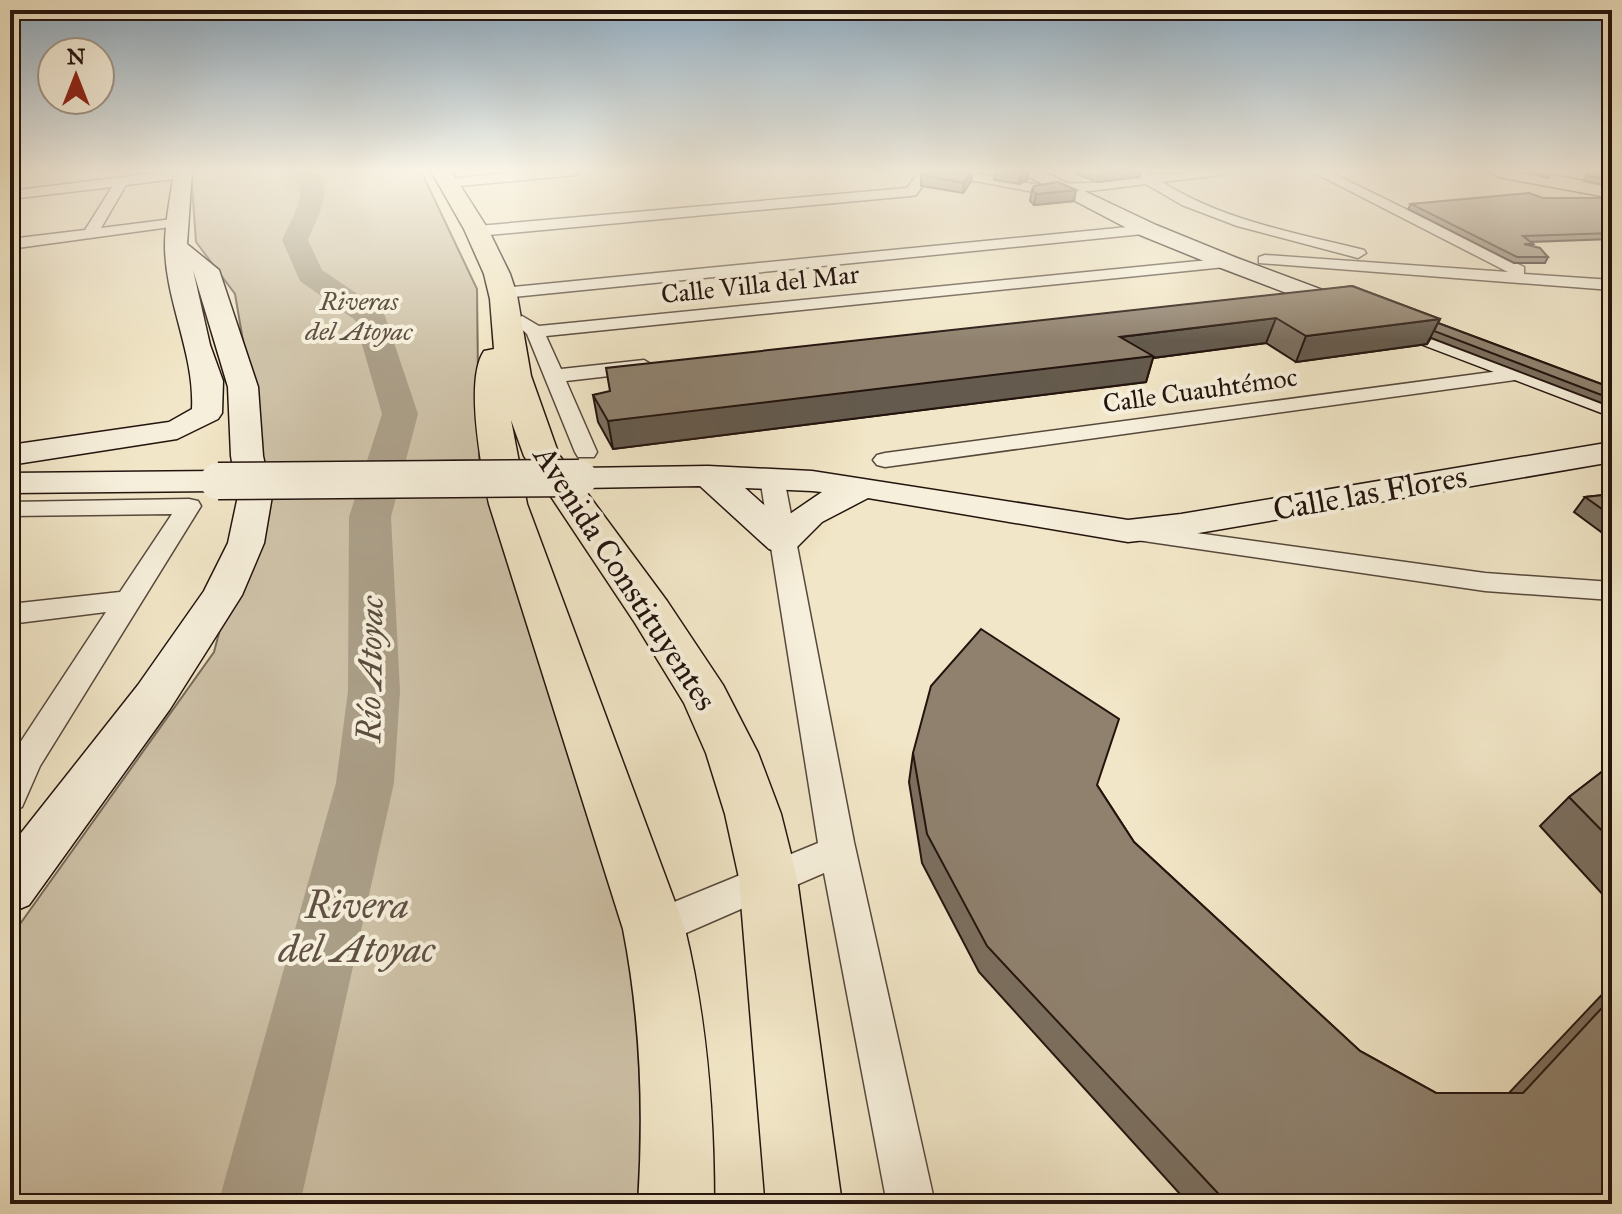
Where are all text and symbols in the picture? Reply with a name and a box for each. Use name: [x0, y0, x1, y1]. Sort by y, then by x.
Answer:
north arrow: [36, 36, 116, 116]
text: N: [67, 43, 86, 70]
street label: Calle Villa del Mar: [659, 258, 861, 310]
park label: Riveras del Atoyac: [304, 285, 413, 347]
street label: Calle Cuauhtémoc: [1101, 361, 1299, 419]
street label: Avenida Constituyentes: [524, 437, 725, 718]
street label: Calle las Flores: [1270, 457, 1470, 529]
water label: Río Atoyac: [348, 595, 392, 744]
park label: Rivera del Atoyac: [278, 882, 437, 972]

